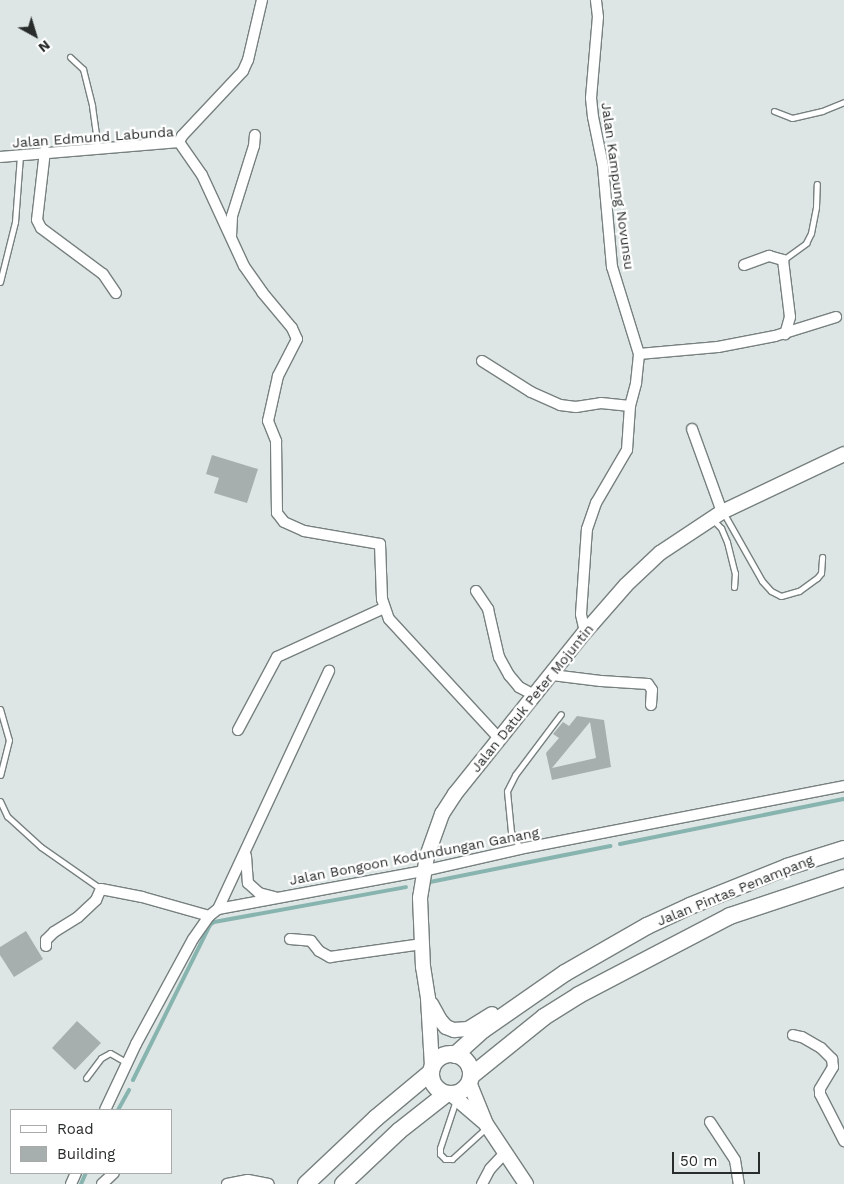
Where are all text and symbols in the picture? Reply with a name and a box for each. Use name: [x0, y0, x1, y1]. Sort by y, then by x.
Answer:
north arrow: [10, 10, 60, 60]
text: N: [35, 37, 54, 56]
street label: Jalan Kampung Novunsu: [598, 101, 638, 271]
street label: Jalan Edmund Labunda: [12, 123, 174, 151]
street label: Jalan Datuk Peter Mojuntin: [467, 620, 597, 776]
street label: Jalan Bongoon Kodundungan Ganang: [288, 824, 540, 888]
street label: Jalan Pintas Penampang: [654, 851, 816, 929]
legend: [10, 1109, 172, 1174]
text: Road: [57, 1120, 94, 1138]
scale bar: [674, 1142, 762, 1174]
text: Building: [57, 1145, 115, 1163]
text: 50 m: [680, 1152, 717, 1170]

